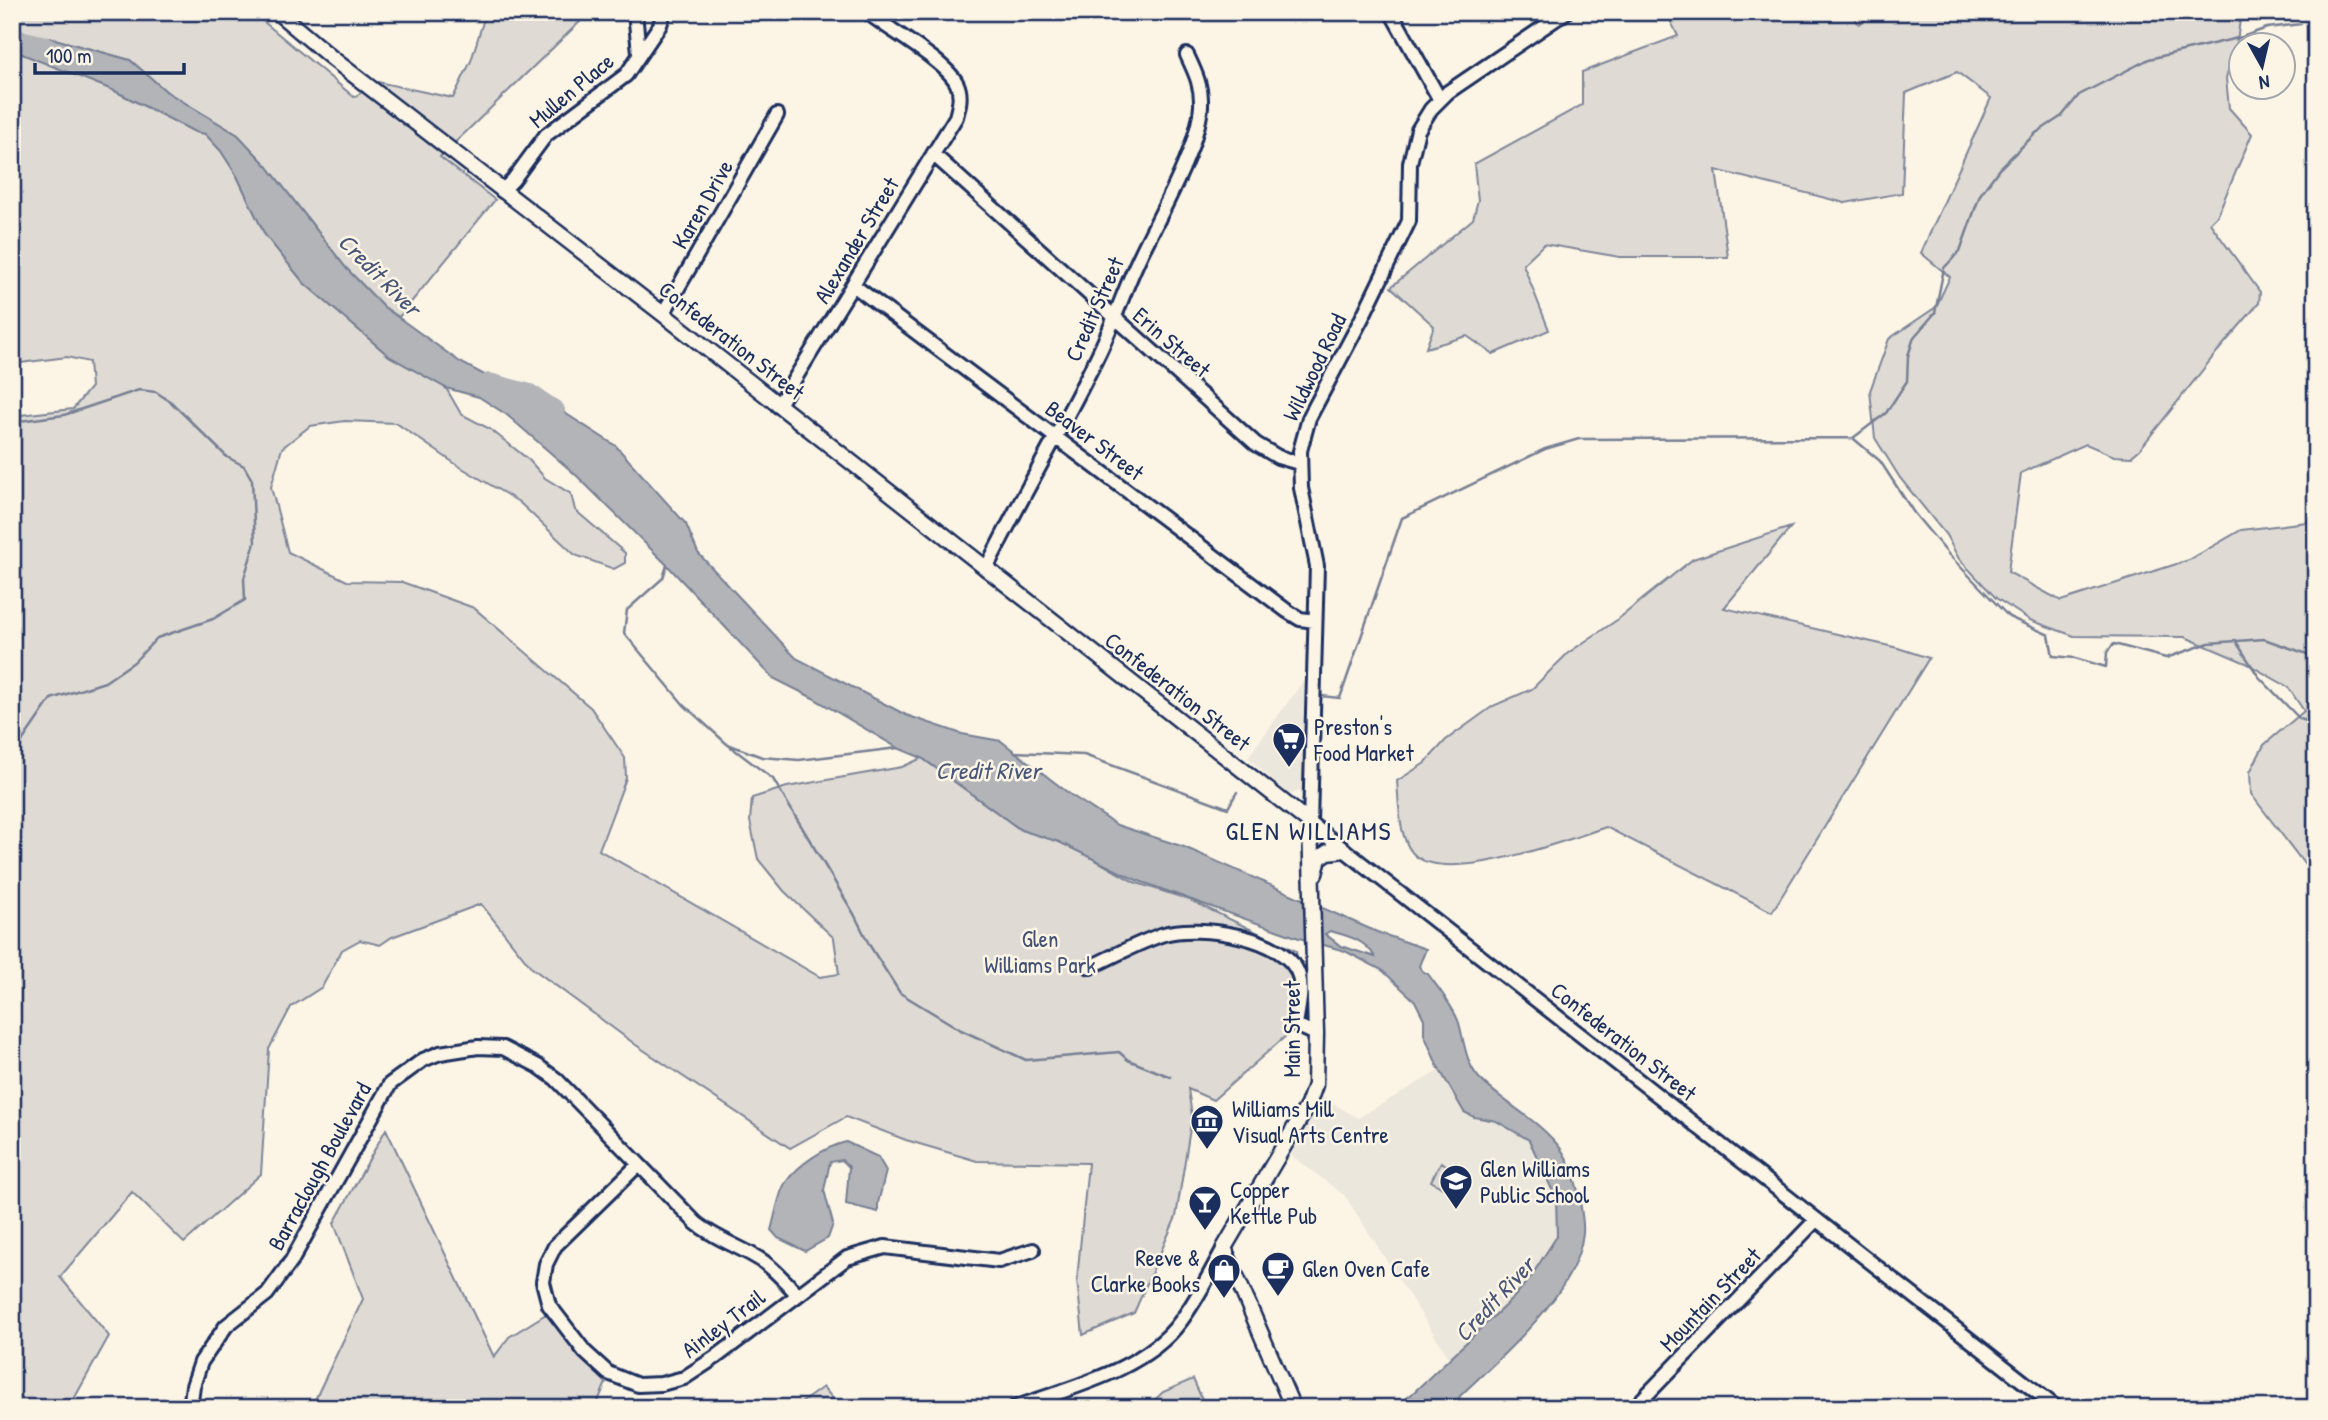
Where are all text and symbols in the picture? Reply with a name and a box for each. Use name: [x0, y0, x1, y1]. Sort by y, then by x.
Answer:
scale bar: [35, 32, 184, 76]
north arrow: [2226, 32, 2296, 102]
text: 100 m: [46, 41, 92, 70]
street label: Mullen Place: [522, 45, 620, 135]
text: N: [2258, 69, 2271, 96]
street label: Karen Drive: [664, 154, 740, 254]
street label: Alexander Street: [806, 170, 906, 309]
water label: Credit River: [332, 226, 430, 324]
street label: Credit Street: [1057, 251, 1131, 366]
street label: Confederation Street: [653, 273, 812, 407]
street label: Erin Street: [1127, 300, 1218, 385]
street label: Wildwood Road: [1275, 308, 1353, 426]
street label: Beaver Street: [1039, 393, 1151, 488]
street label: Confederation Street: [1099, 624, 1258, 758]
place label: Preston's Food Market: [1313, 711, 1415, 768]
supermarket icon: Preston's Food Market: [1270, 720, 1308, 769]
water label: Credit River: [935, 754, 1043, 786]
district label: GLEN WILLIAMS: [1225, 813, 1393, 848]
park label: Glen Williams Park: [984, 923, 1096, 980]
street label: Confederation Street: [1545, 974, 1704, 1108]
street label: Main Street: [1276, 979, 1307, 1078]
street label: Barraclough Boulevard: [260, 1076, 378, 1256]
place label: Williams Mill Visual Arts Centre: [1232, 1093, 1389, 1150]
museum icon: Williams Mill Visual Arts Centre: [1188, 1102, 1226, 1151]
place label: Glen Williams Public School: [1480, 1153, 1590, 1210]
school or university icon: Glen Williams Public School: [1437, 1162, 1475, 1211]
place label: Copper Kettle Pub: [1230, 1174, 1317, 1231]
bar icon: Copper Kettle Pub: [1186, 1183, 1224, 1232]
street label: Mountain Street: [1652, 1239, 1768, 1358]
place label: Reeve & Clarke Books: [1091, 1242, 1200, 1299]
water label: Credit River: [1446, 1248, 1543, 1348]
cafe icon: Glen Oven Cafe: [1259, 1249, 1297, 1298]
shop icon: Reeve & Clarke Books: [1205, 1251, 1243, 1300]
place label: Glen Oven Cafe: [1302, 1253, 1430, 1284]
street label: Ainley Trail: [675, 1281, 772, 1365]

